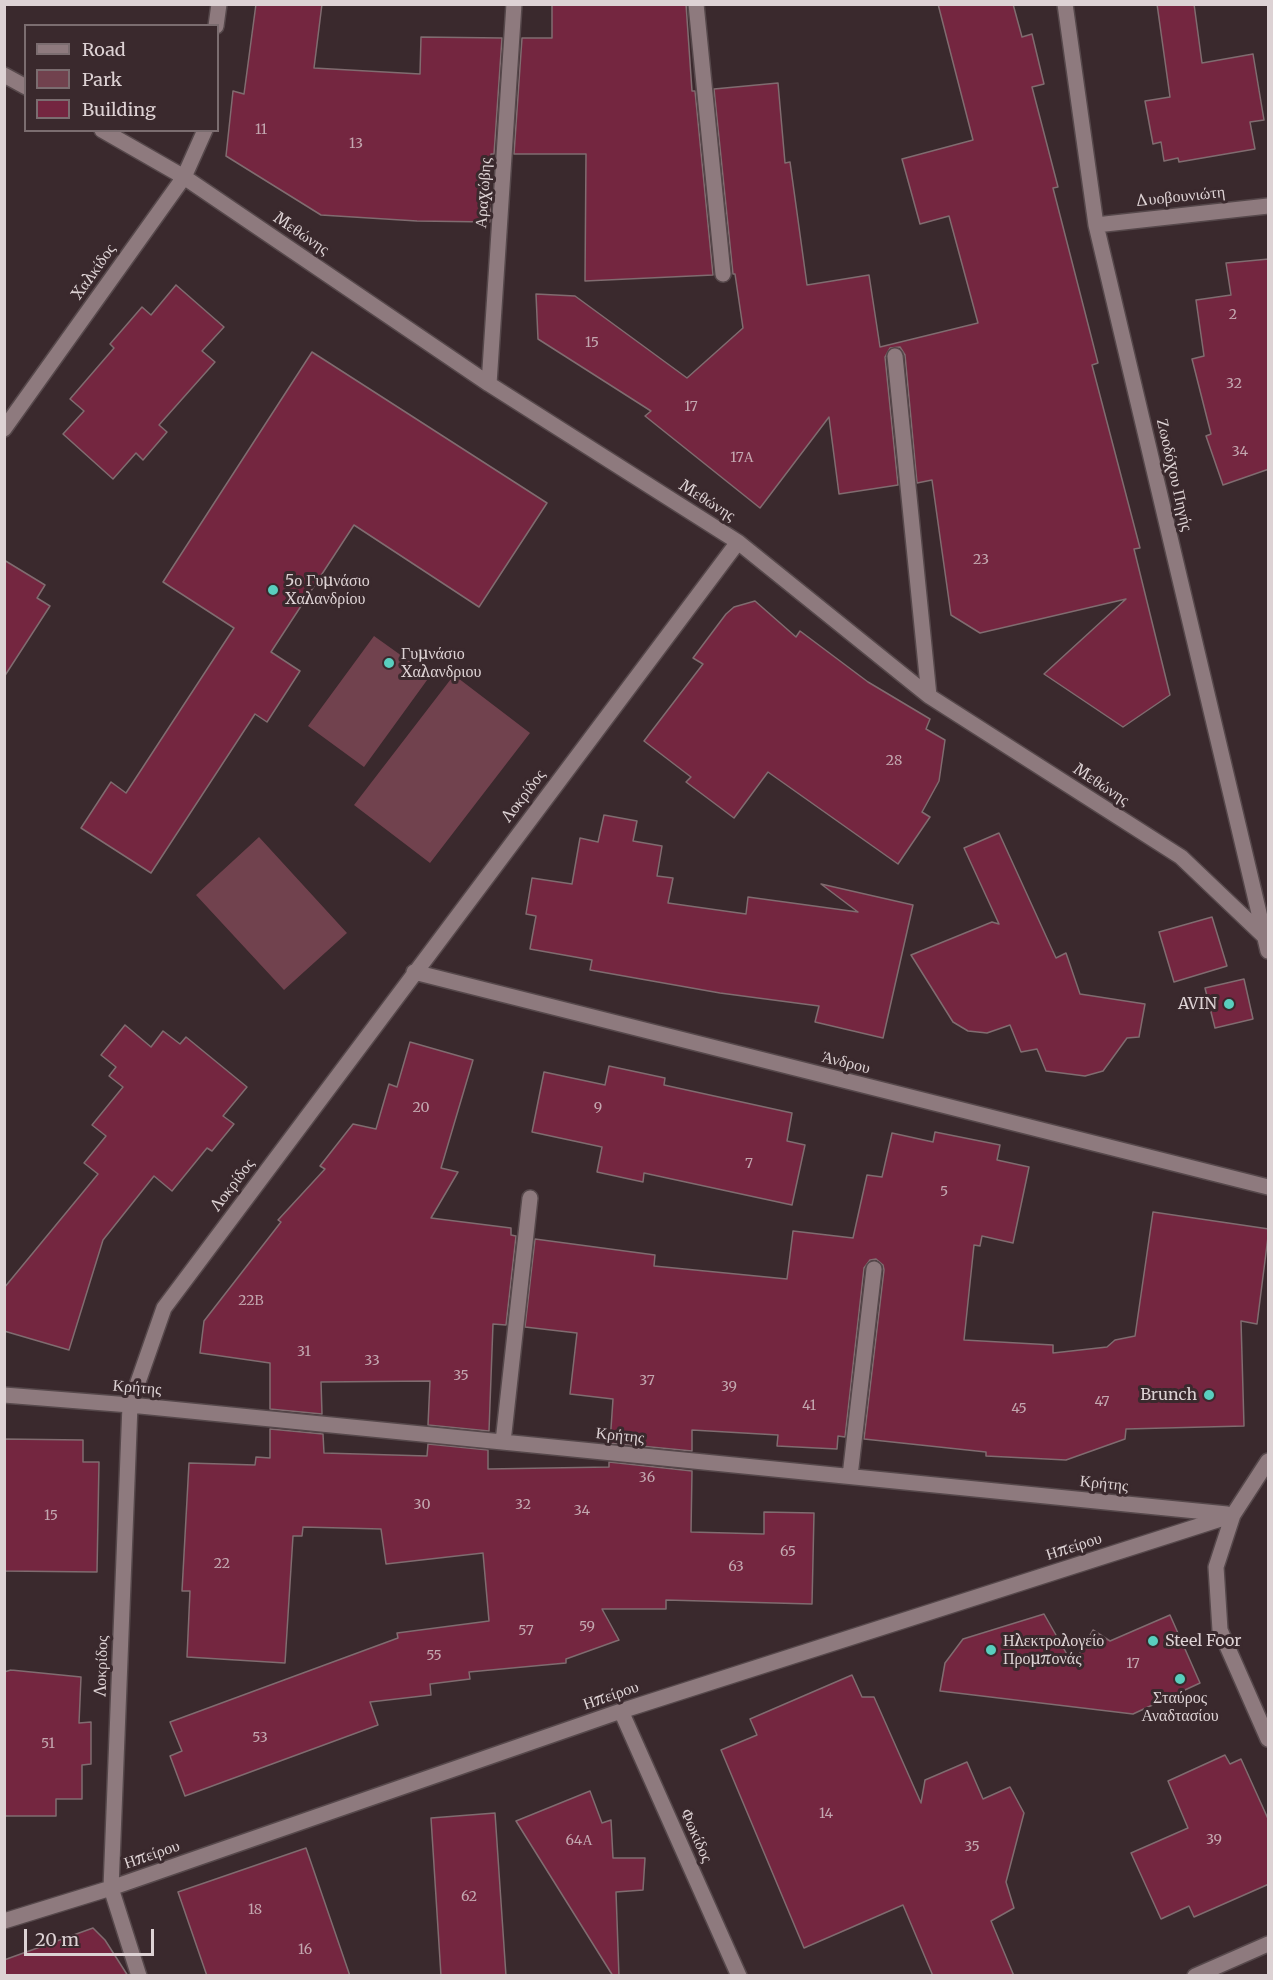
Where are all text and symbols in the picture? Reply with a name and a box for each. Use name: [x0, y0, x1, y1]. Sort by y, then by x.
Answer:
legend: [24, 24, 219, 132]
text: Road: [82, 38, 126, 61]
text: Park: [82, 68, 122, 91]
text: Building: [82, 98, 156, 121]
house number: 11: [255, 122, 267, 138]
house number: 13: [349, 136, 363, 152]
street label: Αραχώβης: [472, 157, 496, 229]
street label: Δυοβουνιώτη: [1134, 183, 1226, 211]
street label: Μεθώνης: [270, 209, 332, 259]
street label: Χαλκίδος: [68, 241, 120, 303]
house number: 2: [1229, 307, 1237, 323]
house number: 15: [585, 335, 599, 351]
house number: 32: [1226, 376, 1242, 392]
house number: 17: [684, 399, 698, 415]
street label: Ζωοδόχου Πηγής: [1152, 417, 1196, 533]
house number: 34: [1232, 444, 1248, 460]
house number: 17Α: [730, 450, 754, 466]
street label: Μεθώνης: [675, 476, 739, 526]
house number: 23: [973, 552, 989, 568]
place label: 5ο Γυμνάσιο Χαλανδρίου: [285, 571, 370, 609]
marker: 5ο Γυμνάσιο Χαλανδρίου: [266, 583, 280, 597]
place label: Γυμνάσιο Χαλανδριου: [401, 644, 482, 682]
marker: Γυμνάσιο Χαλανδριου: [382, 656, 396, 670]
house number: 28: [886, 753, 902, 769]
street label: Μεθώνης: [1069, 760, 1133, 810]
street label: Λοκρίδος: [498, 766, 550, 826]
place label: AVIN: [1178, 994, 1217, 1014]
marker: AVIN: [1222, 997, 1236, 1011]
street label: Άνδρου: [820, 1048, 872, 1078]
house number: 20: [412, 1100, 430, 1116]
house number: 9: [594, 1100, 602, 1116]
street label: Λοκρίδος: [207, 1155, 259, 1215]
house number: 7: [745, 1156, 753, 1172]
house number: 5: [940, 1184, 948, 1200]
house number: 22Β: [238, 1293, 264, 1309]
house number: 31: [297, 1344, 311, 1360]
house number: 33: [364, 1353, 380, 1369]
house number: 35: [453, 1368, 469, 1384]
house number: 37: [639, 1373, 655, 1389]
street label: Κρήτης: [112, 1376, 162, 1400]
house number: 39: [721, 1379, 737, 1395]
place label: Brunch: [1140, 1385, 1197, 1405]
marker: Brunch: [1202, 1388, 1216, 1402]
house number: 47: [1094, 1394, 1110, 1410]
house number: 41: [802, 1398, 816, 1414]
house number: 45: [1011, 1401, 1027, 1417]
street label: Κρήτης: [595, 1424, 645, 1448]
house number: 36: [639, 1470, 655, 1486]
street label: Κρήτης: [1079, 1472, 1129, 1496]
house number: 30: [414, 1497, 430, 1513]
house number: 32: [515, 1497, 531, 1513]
house number: 34: [574, 1503, 590, 1519]
house number: 15: [44, 1508, 58, 1524]
street label: Ηπείρου: [1044, 1529, 1104, 1565]
house number: 65: [780, 1544, 796, 1560]
house number: 22: [214, 1556, 230, 1572]
house number: 63: [728, 1559, 744, 1575]
house number: 59: [579, 1619, 595, 1635]
house number: 57: [518, 1623, 534, 1639]
place label: Ηλεκτρολογείο Προμπονάς: [1003, 1631, 1104, 1669]
place label: Steel Foor: [1165, 1631, 1241, 1651]
marker: Steel Foor: [1146, 1634, 1160, 1648]
street label: Λοκρίδος: [91, 1635, 113, 1697]
marker: Ηλεκτρολογείο Προμπονάς: [984, 1643, 998, 1657]
house number: 55: [426, 1648, 442, 1664]
house number: 17: [1126, 1656, 1140, 1672]
marker: Σταύρος Αναδτασίου: [1173, 1672, 1187, 1686]
street label: Ηπείρου: [581, 1678, 641, 1714]
place label: Σταύρος Αναδτασίου: [1141, 1688, 1219, 1726]
house number: 53: [252, 1730, 268, 1746]
house number: 51: [41, 1736, 55, 1752]
street label: Φωκίδος: [676, 1806, 716, 1866]
house number: 14: [819, 1806, 833, 1822]
house number: 39: [1206, 1832, 1222, 1848]
house number: 64Α: [565, 1833, 593, 1849]
street label: Ηπείρου: [122, 1837, 182, 1873]
house number: 35: [964, 1839, 980, 1855]
house number: 62: [461, 1889, 477, 1905]
house number: 18: [248, 1902, 262, 1918]
scale bar: [27, 1917, 158, 1955]
text: 20 m: [35, 1928, 79, 1951]
house number: 16: [298, 1942, 312, 1958]

